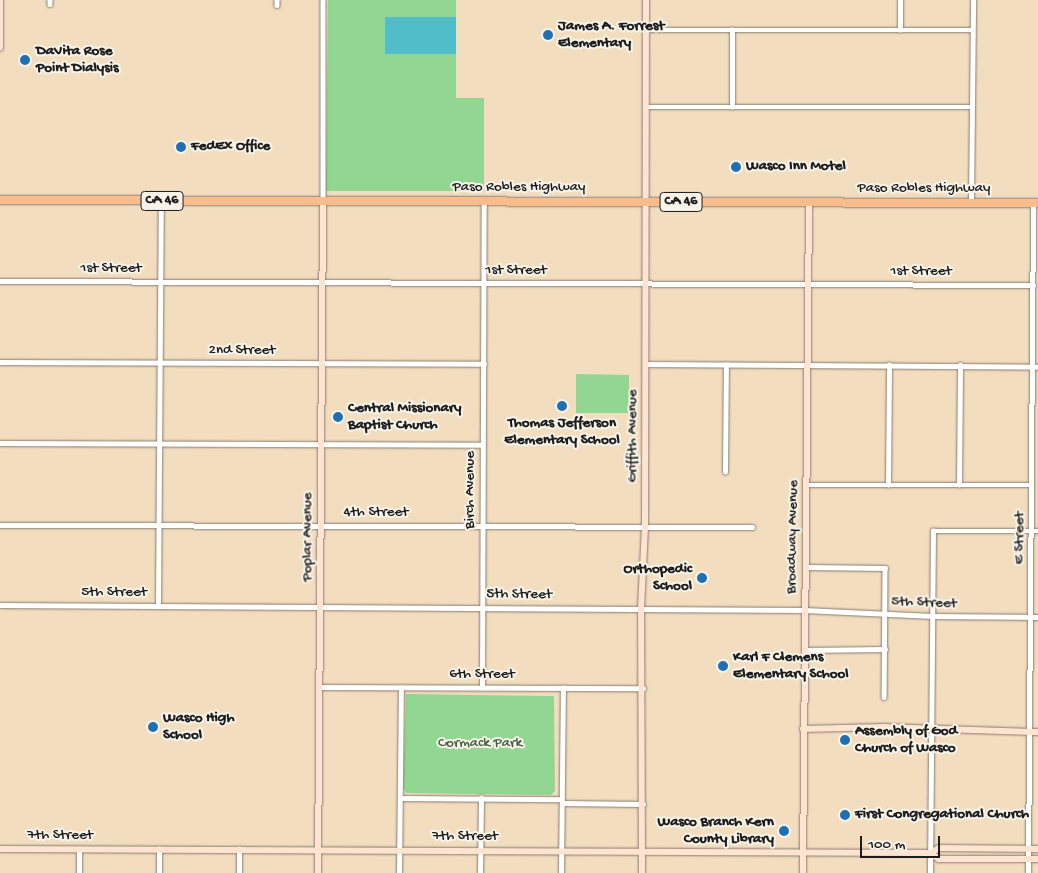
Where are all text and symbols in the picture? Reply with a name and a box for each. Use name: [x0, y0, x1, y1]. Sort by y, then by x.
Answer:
place label: James A. Forrest Elementary: [558, 17, 664, 52]
marker: James A. Forrest Elementary: [542, 29, 554, 41]
place label: DaVita Rose Point Dialysis: [36, 42, 118, 77]
marker: DaVita Rose Point Dialysis: [18, 53, 32, 67]
place label: FedEx Office: [191, 138, 270, 156]
marker: FedEx Office: [175, 141, 187, 153]
place label: Wasco Inn Motel: [746, 158, 846, 176]
marker: Wasco Inn Motel: [730, 161, 742, 173]
street label: Paso Robles Highway: [453, 179, 585, 197]
street label: Paso Robles Highway: [858, 180, 990, 198]
road number: CA 46: [140, 190, 184, 212]
road number: CA 46: [658, 190, 704, 213]
street label: 1st Street: [80, 260, 142, 278]
street label: 1st Street: [485, 262, 547, 280]
street label: 1st Street: [890, 263, 952, 281]
street label: 2nd Street: [209, 342, 275, 360]
street label: Griffith Avenue: [624, 389, 642, 483]
place label: Central Missionary Baptist Church: [348, 399, 462, 434]
marker: Thomas Jefferson Elementary School: [556, 400, 568, 412]
marker: Central Missionary Baptist Church: [332, 411, 344, 423]
place label: Thomas Jefferson Elementary School: [504, 414, 620, 449]
street label: Birch Avenue: [462, 451, 480, 529]
street label: Broadway Avenue: [783, 480, 803, 594]
street label: Poplar Avenue: [299, 492, 317, 582]
street label: 4th Street: [344, 504, 408, 522]
street label: E Street: [1011, 512, 1029, 564]
place label: Orthopedic School: [623, 560, 692, 595]
marker: Orthopedic School: [696, 572, 708, 584]
street label: 5th Street: [81, 584, 147, 602]
street label: 5th Street: [486, 585, 552, 605]
street label: 5th Street: [891, 593, 957, 613]
place label: Karl F Clemens Elementary School: [733, 648, 849, 683]
marker: Karl F Clemens Elementary School: [717, 660, 729, 672]
street label: 6th Street: [449, 666, 515, 684]
place label: Wasco High School: [163, 709, 234, 744]
marker: Wasco High School: [147, 721, 159, 733]
place label: Assembly of God Church of Wasco: [855, 722, 957, 757]
marker: Assembly of God Church of Wasco: [839, 734, 851, 746]
park label: Cormack Park: [438, 735, 522, 753]
place label: First Congregational Church: [855, 806, 1029, 824]
marker: First Congregational Church: [839, 809, 851, 821]
place label: Wasco Branch Kern County Library: [657, 813, 774, 848]
marker: Wasco Branch Kern County Library: [778, 825, 790, 837]
scale bar: [863, 826, 943, 858]
street label: 7th Street: [27, 827, 93, 845]
street label: 7th Street: [432, 828, 498, 846]
text: 100 m: [868, 836, 905, 854]

